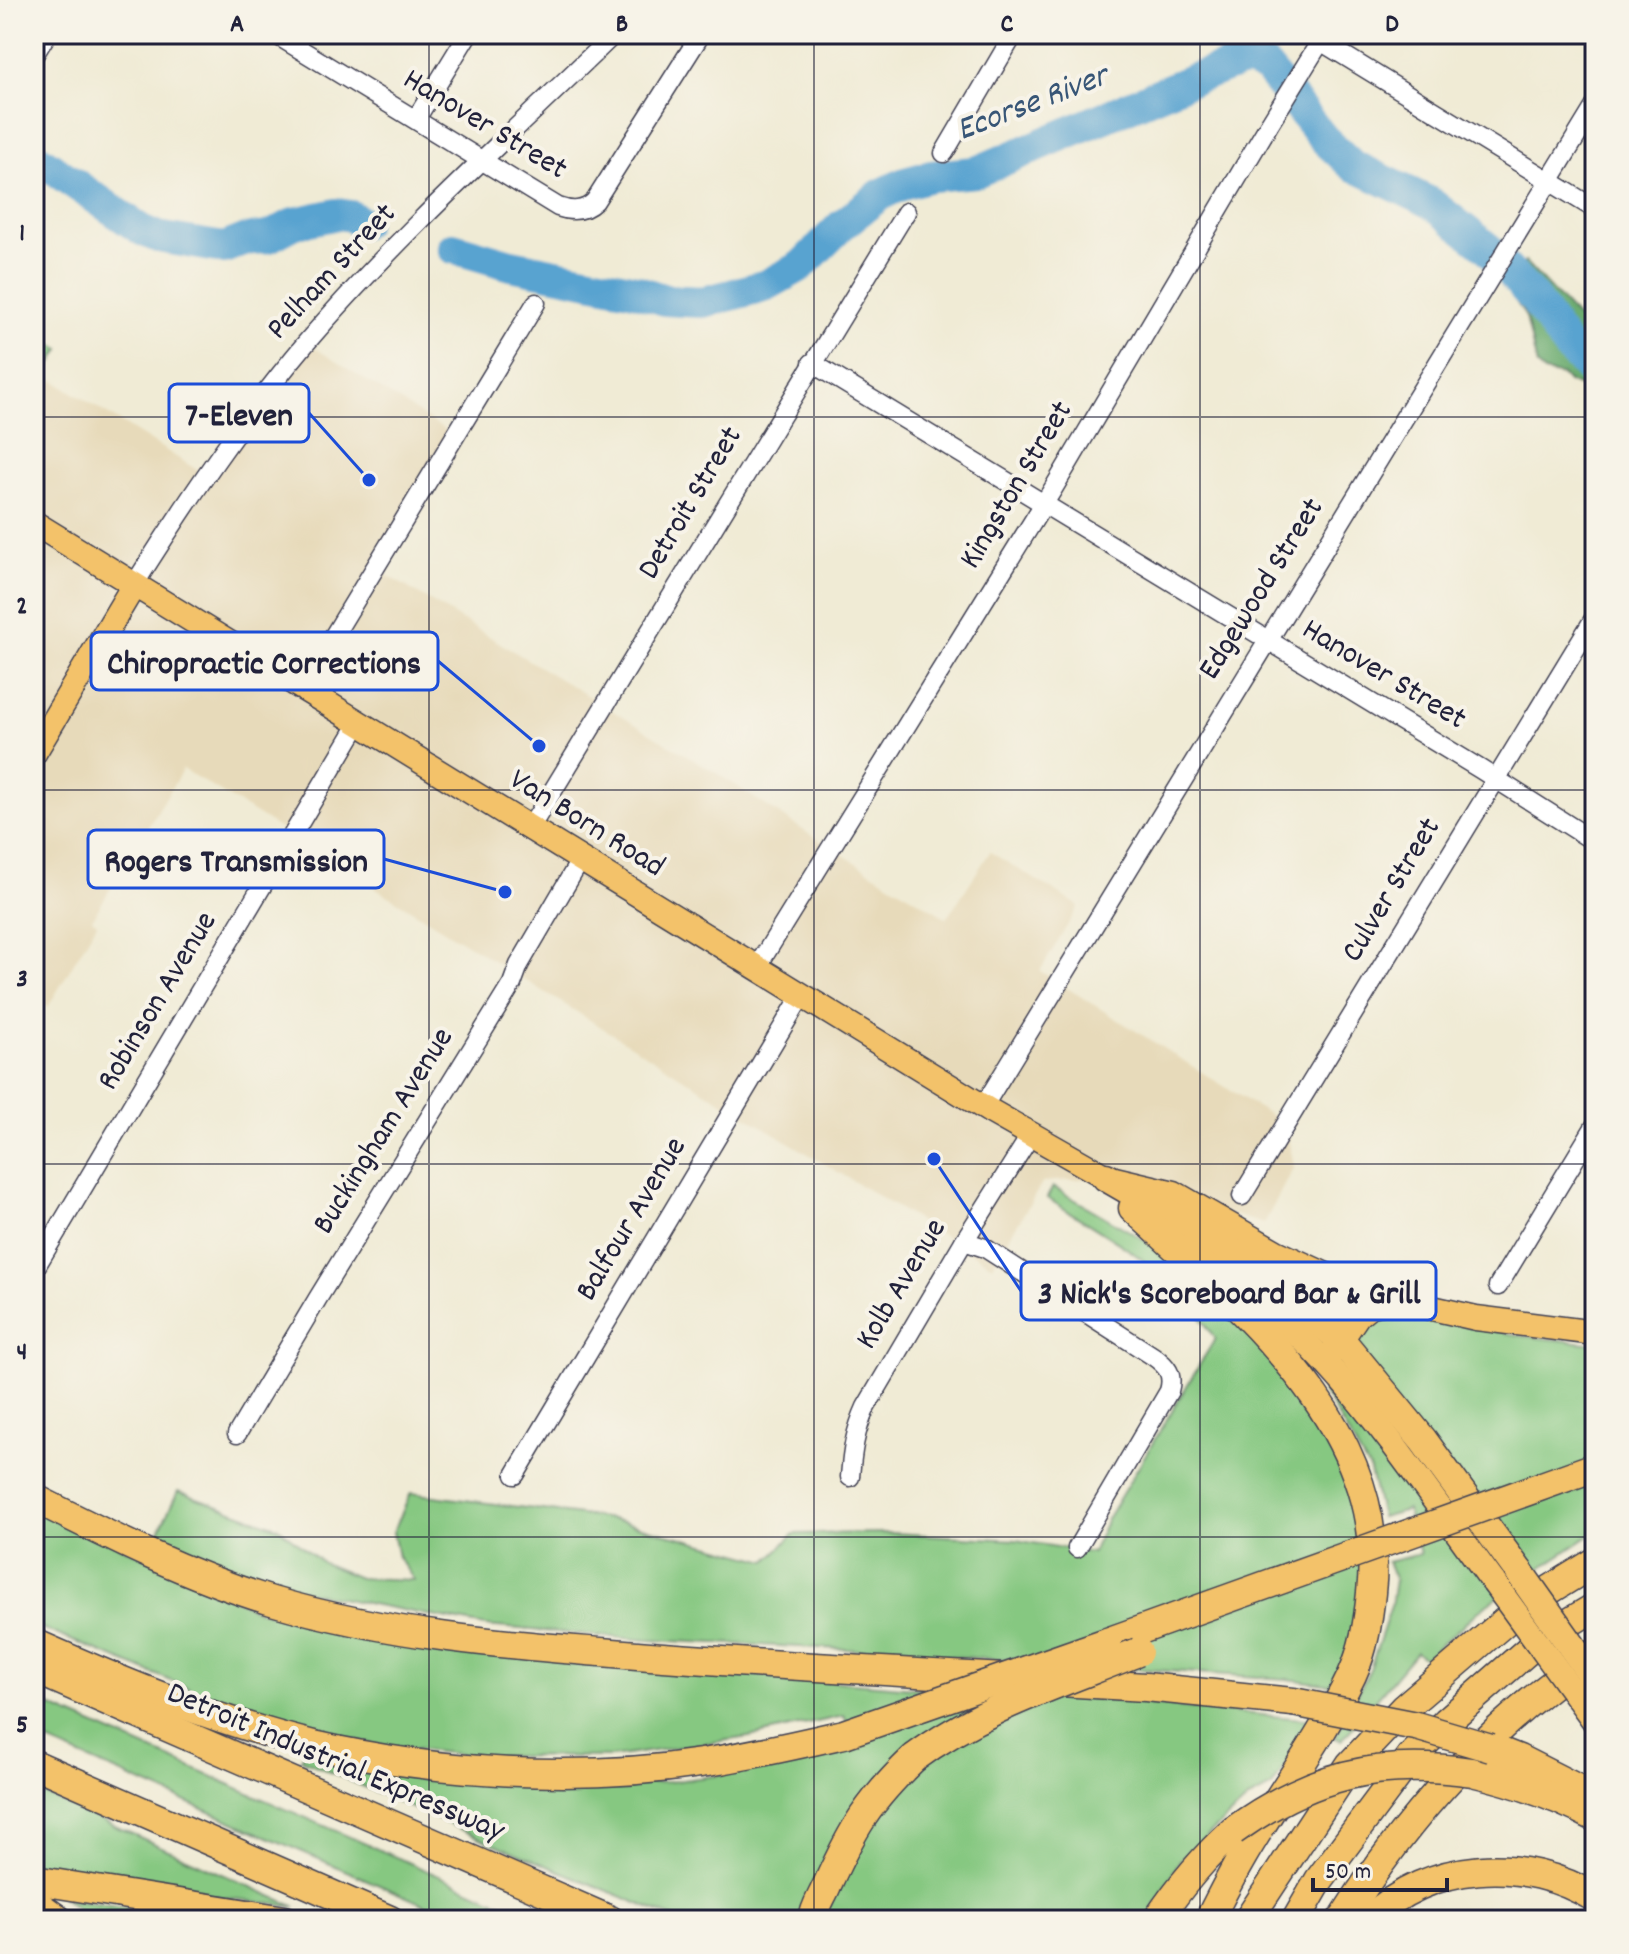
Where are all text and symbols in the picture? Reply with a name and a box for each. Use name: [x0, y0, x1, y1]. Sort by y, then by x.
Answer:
text: A: [230, 7, 244, 44]
text: B: [616, 7, 628, 44]
text: C: [1001, 7, 1014, 44]
text: D: [1385, 7, 1399, 44]
water label: Ecorse River: [950, 53, 1119, 156]
street label: Hanover Street: [393, 59, 575, 193]
street label: Pelham Street: [257, 194, 409, 352]
text: 1: [19, 216, 25, 253]
callout: 7-Eleven: [169, 384, 309, 442]
street label: Kingston Street: [950, 393, 1086, 579]
text: 7-Eleven: [185, 394, 293, 443]
street label: Detroit Street: [628, 419, 756, 589]
street label: Edgewood Street: [1189, 490, 1337, 690]
text: 2: [16, 589, 28, 626]
street label: Hanover Street: [1292, 609, 1474, 743]
callout: Chiropractic Corrections: [91, 632, 438, 690]
text: Chiropractic Corrections: [107, 642, 421, 691]
street label: Van Born Road: [499, 759, 673, 891]
street label: Culver Street: [1332, 810, 1454, 972]
callout: Rogers Transmission: [88, 830, 384, 888]
text: Rogers Transmission: [104, 840, 368, 889]
street label: Robinson Avenue: [87, 904, 231, 1100]
text: 3: [16, 962, 28, 999]
street label: Buckingham Avenue: [303, 1020, 467, 1244]
street label: Balfour Avenue: [566, 1129, 700, 1311]
street label: Kolb Avenue: [846, 1211, 960, 1359]
callout: 3 Nick's Scoreboard Bar & Grill: [1021, 1262, 1436, 1320]
text: 3 Nick's Scoreboard Bar & Grill: [1037, 1272, 1422, 1321]
text: 4: [17, 1335, 27, 1372]
street label: Detroit Industrial Expressway: [159, 1672, 512, 1856]
text: 5: [16, 1708, 28, 1745]
scale bar: [1313, 1842, 1447, 1892]
text: 50 m: [1325, 1856, 1371, 1890]

